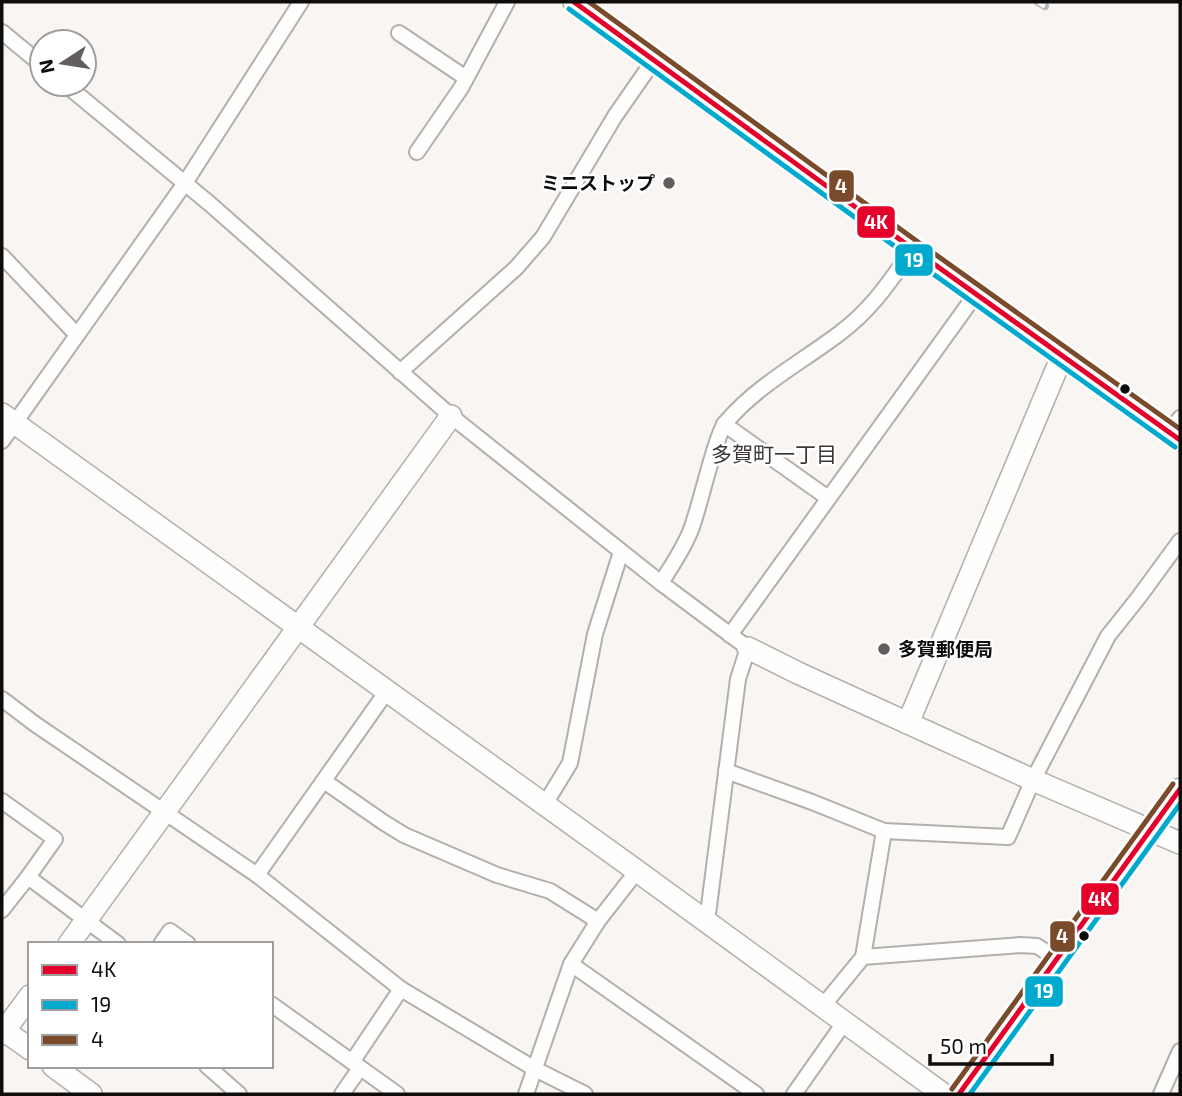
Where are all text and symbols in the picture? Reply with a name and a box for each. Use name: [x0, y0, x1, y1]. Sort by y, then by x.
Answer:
north arrow: [28, 28, 98, 98]
text: N: [33, 58, 59, 76]
line badge: 4: [828, 169, 855, 203]
place label: ミニストップ: [541, 171, 655, 194]
text: 4: [835, 174, 847, 197]
marker: ミニストップ: [661, 175, 677, 191]
line badge: 4K: [856, 205, 896, 239]
text: 4K: [864, 210, 888, 233]
line badge: 19: [894, 243, 934, 277]
text: 19: [904, 248, 924, 271]
unlabelled marker: [1118, 382, 1132, 396]
district label: 多賀町一丁目: [711, 441, 837, 466]
place label: 多賀郵便局: [898, 637, 993, 660]
marker: 多賀郵便局: [876, 641, 892, 657]
line badge: 4K: [1080, 882, 1120, 916]
text: 4K: [1088, 887, 1112, 910]
line badge: 4: [1049, 920, 1076, 953]
text: 4: [1056, 924, 1068, 947]
unlabelled marker: [1077, 929, 1091, 943]
legend: [28, 942, 273, 1068]
text: 4K: [91, 956, 117, 981]
line badge: 19: [1024, 975, 1064, 1008]
text: 19: [1034, 979, 1054, 1002]
text: 19: [91, 991, 111, 1016]
scale bar: [930, 1023, 1052, 1066]
text: 4: [91, 1026, 104, 1051]
text: 50 m: [940, 1033, 987, 1058]

